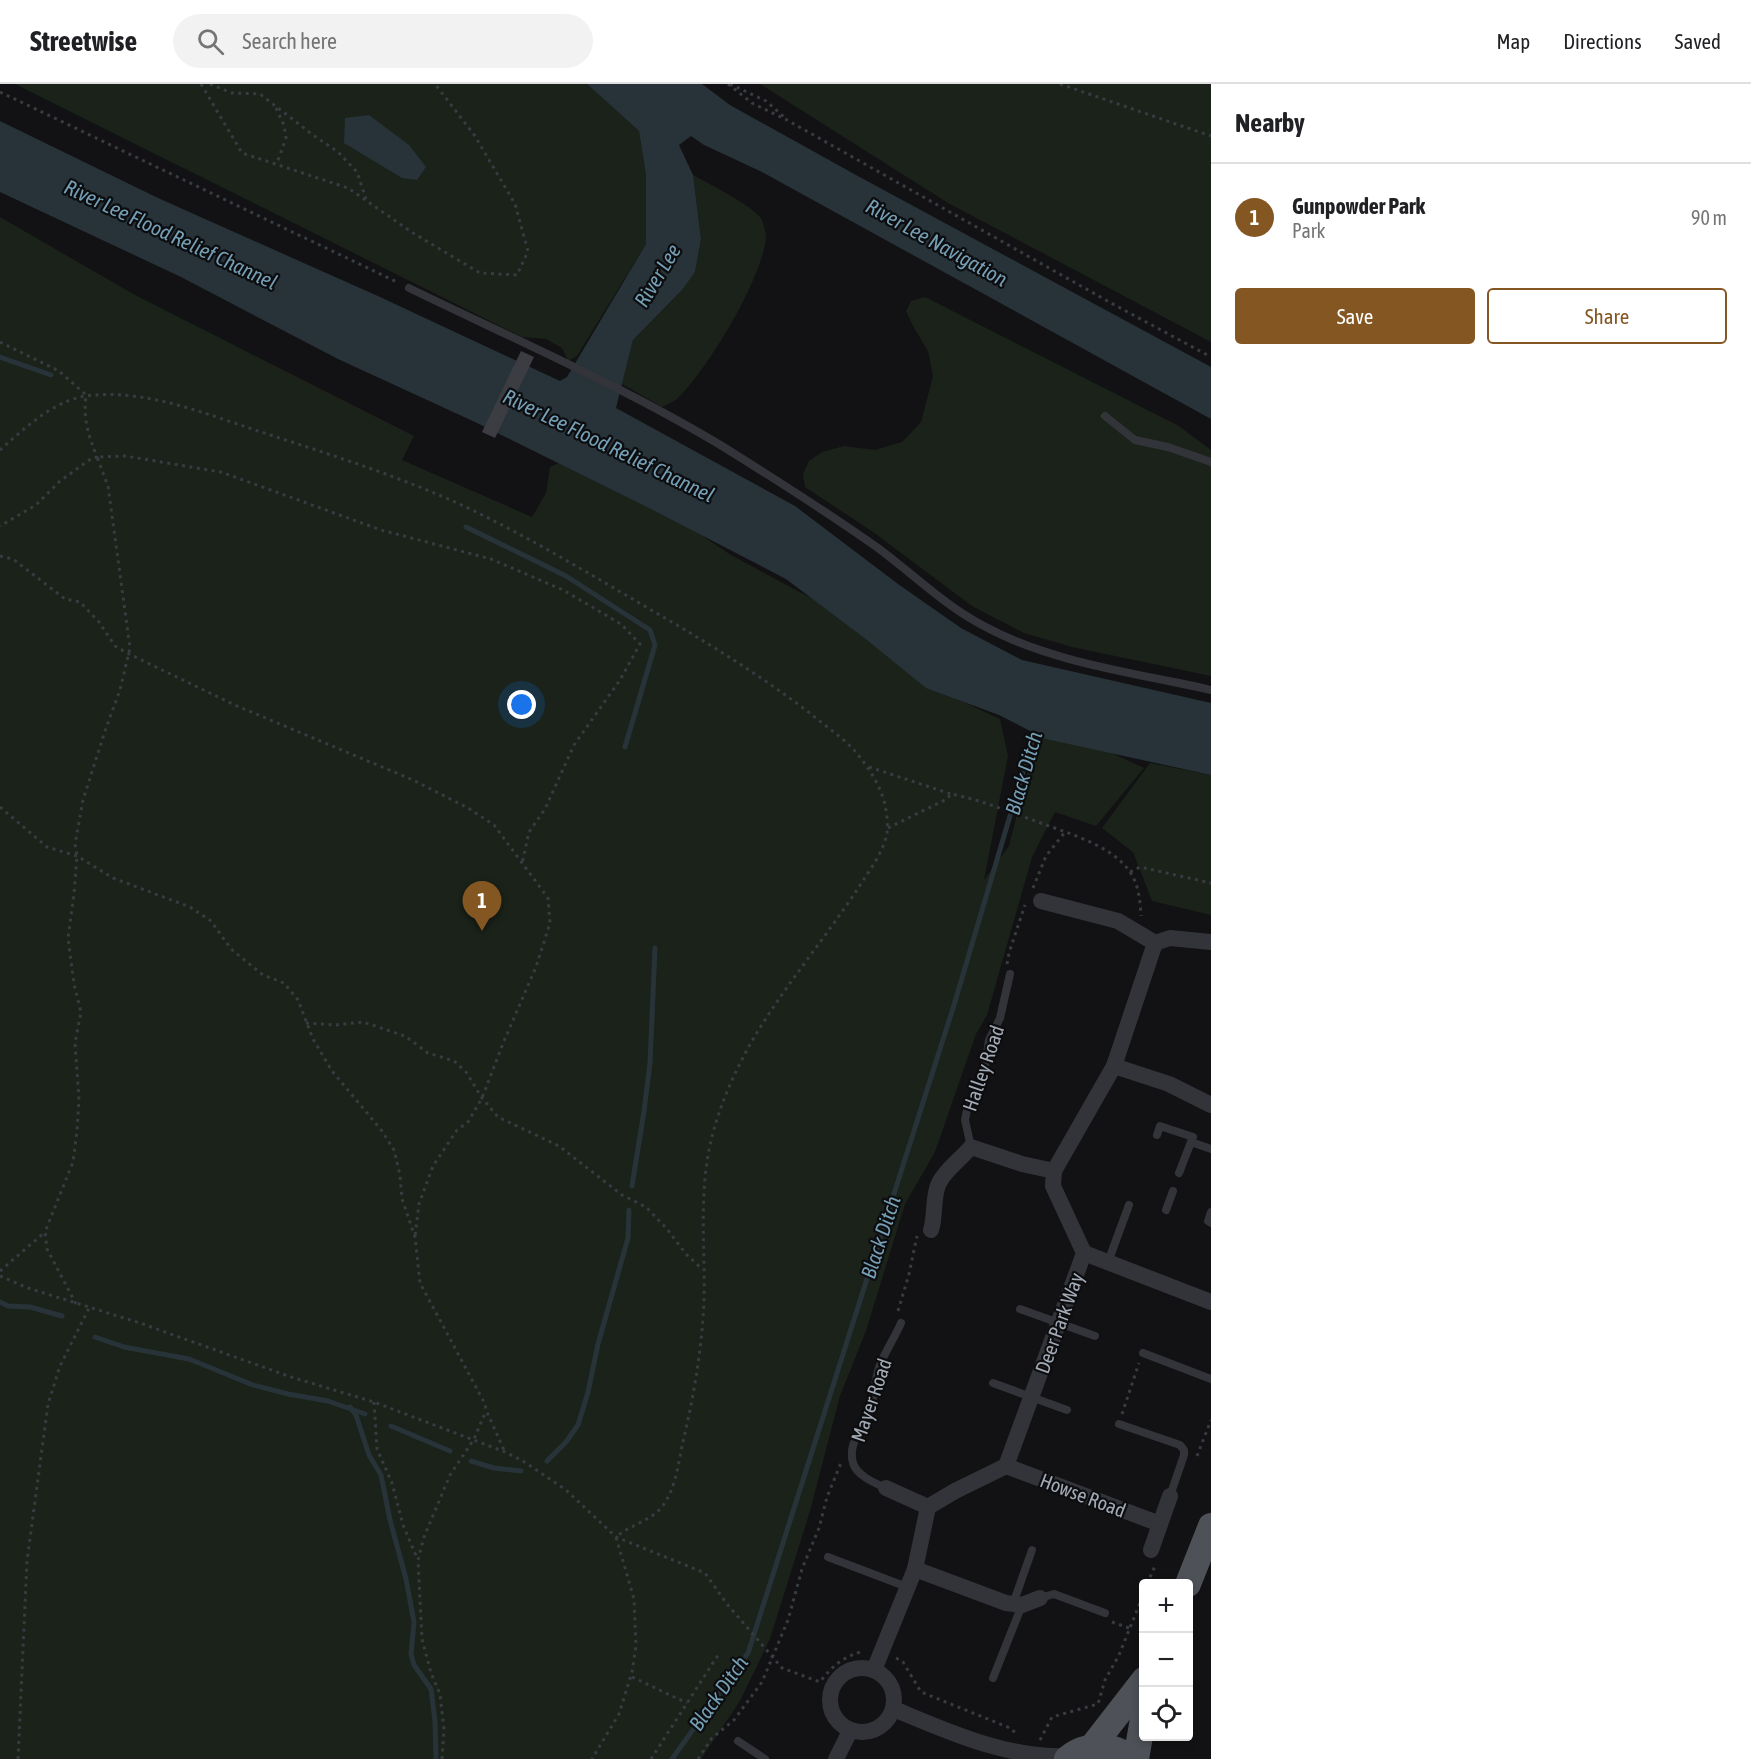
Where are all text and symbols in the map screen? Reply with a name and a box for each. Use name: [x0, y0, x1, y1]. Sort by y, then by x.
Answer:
search box: [173, 14, 593, 68]
text: Streetwise: [30, 25, 137, 57]
icon: search: [194, 25, 227, 58]
text: Search here: [242, 28, 337, 54]
text: Map: [1496, 29, 1530, 53]
text: Directions: [1563, 29, 1642, 53]
text: Saved: [1675, 29, 1721, 53]
text: Nearby: [1235, 108, 1305, 138]
water label: River Lee Flood Relief Channel: [61, 174, 281, 294]
water label: River Lee Navigation: [862, 193, 1012, 291]
text: Gunpowder Park: [1292, 193, 1425, 219]
text: 1: [1250, 206, 1259, 229]
text: 90 m: [1691, 206, 1727, 229]
text: Park: [1292, 219, 1325, 242]
water label: River Lee: [629, 239, 685, 311]
button: Save: [1235, 288, 1475, 344]
button: Share: [1487, 288, 1727, 344]
water label: River Lee Flood Relief Channel: [500, 383, 718, 507]
your location: [507, 690, 536, 719]
water label: Black Ditch: [1000, 729, 1046, 817]
pin: 1: [462, 882, 502, 931]
street label: Halley Road: [958, 1022, 1008, 1114]
water label: Black Ditch: [855, 1193, 905, 1281]
street label: Deer Park Way: [1030, 1270, 1088, 1376]
street label: Mayer Road: [846, 1355, 896, 1445]
street label: Howse Road: [1037, 1468, 1129, 1522]
map controls: [1139, 1579, 1193, 1741]
button: +: [1139, 1579, 1193, 1633]
button: −: [1139, 1633, 1193, 1687]
water label: Black Ditch: [684, 1651, 752, 1735]
button: locate: [1139, 1687, 1193, 1741]

